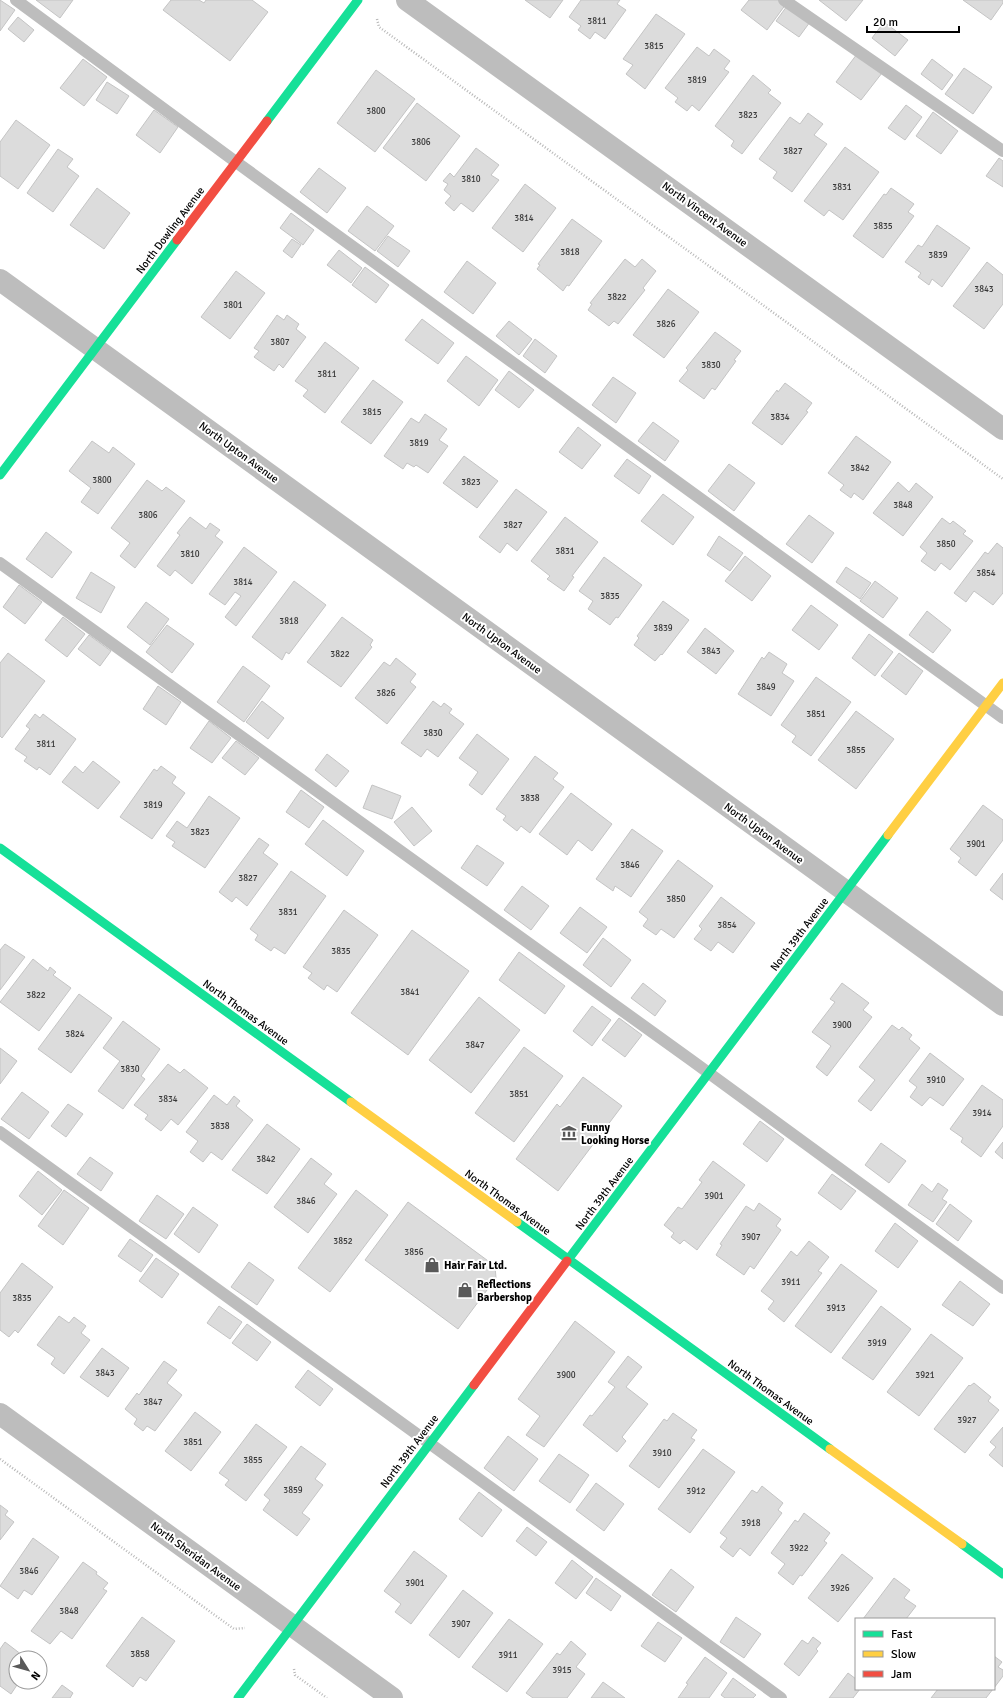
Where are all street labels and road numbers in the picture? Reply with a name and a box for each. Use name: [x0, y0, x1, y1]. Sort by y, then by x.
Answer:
street label: North Vincent Avenue: [659, 179, 750, 250]
street label: North Dowling Avenue: [134, 184, 207, 276]
street label: North Upton Avenue: [196, 419, 281, 486]
street label: North Upton Avenue: [459, 610, 544, 677]
street label: North Upton Avenue: [721, 800, 806, 867]
street label: North 39th Avenue: [768, 895, 831, 973]
street label: North Thomas Avenue: [200, 977, 291, 1048]
street label: North 39th Avenue: [573, 1154, 636, 1232]
street label: North Thomas Avenue: [462, 1167, 553, 1238]
street label: North Thomas Avenue: [725, 1357, 816, 1428]
street label: North 39th Avenue: [378, 1412, 441, 1490]
street label: North Sheridan Avenue: [148, 1519, 244, 1594]

